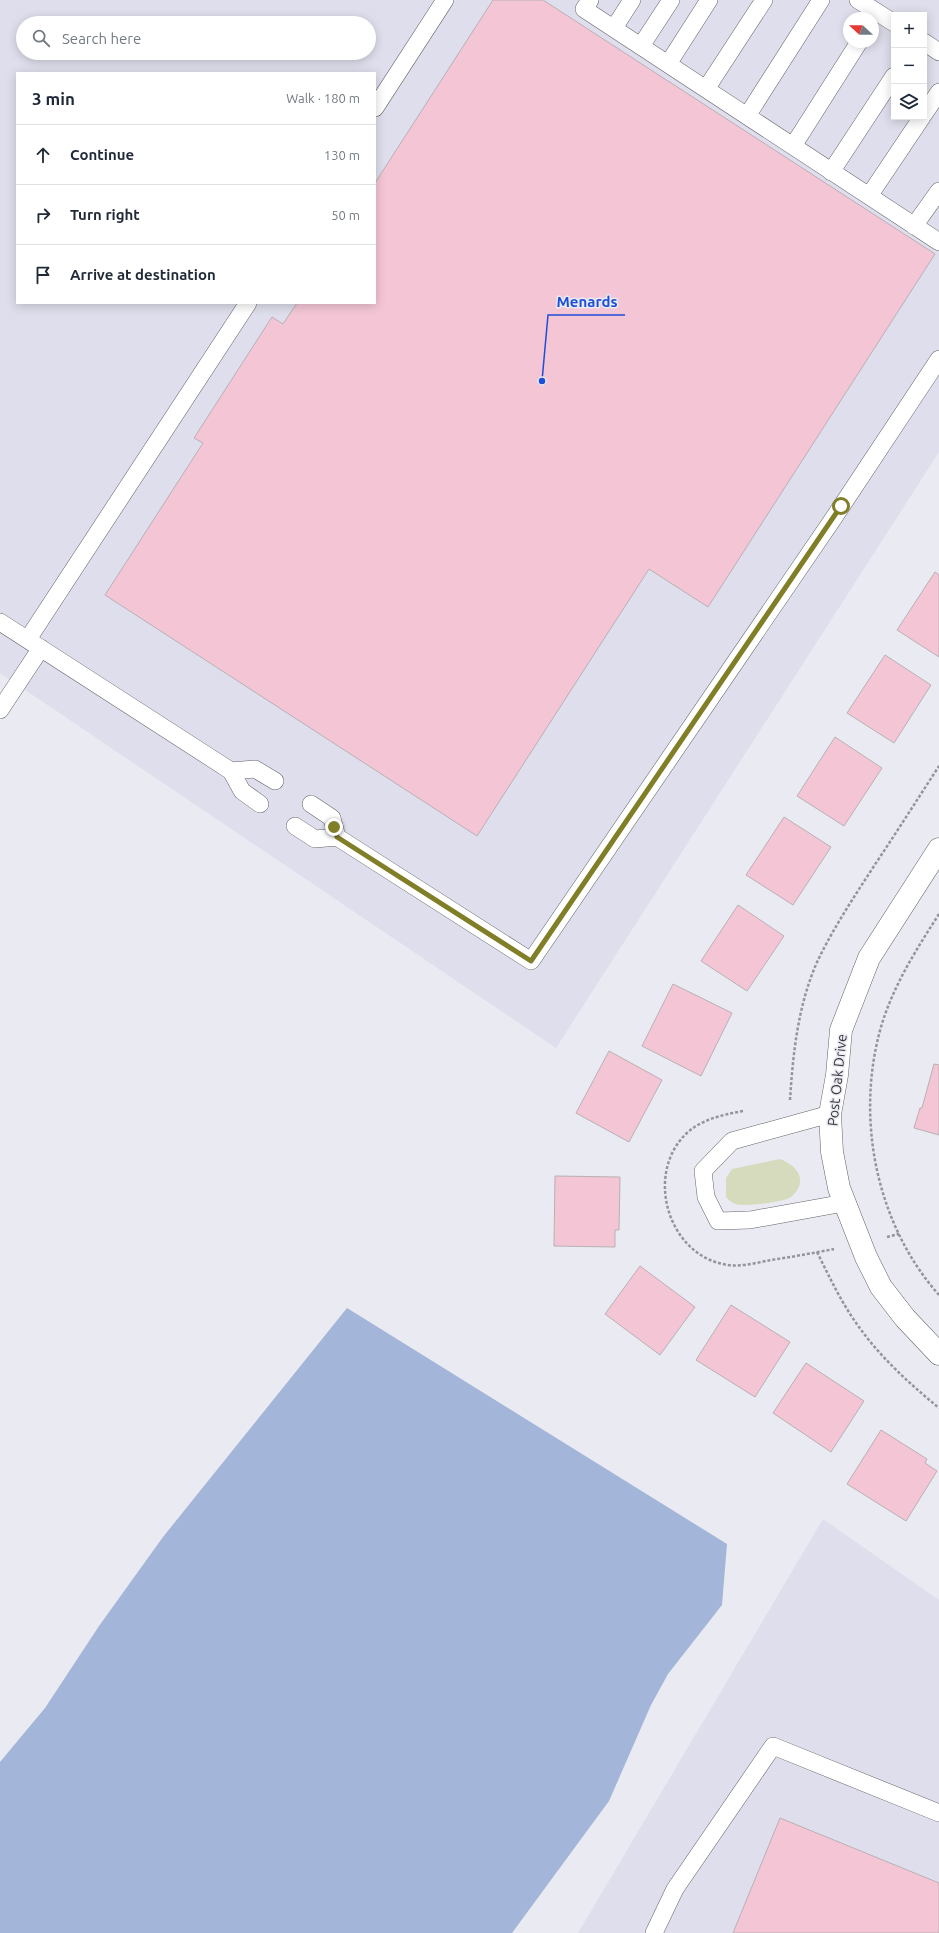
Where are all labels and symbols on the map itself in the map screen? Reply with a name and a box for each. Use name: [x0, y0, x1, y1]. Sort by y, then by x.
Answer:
north arrow: [843, 12, 879, 48]
callout: Menards: [548, 288, 625, 315]
text: Menards: [556, 293, 618, 310]
route start: [832, 497, 850, 515]
route end: [325, 818, 343, 836]
street label: Post Oak Drive: [824, 1033, 850, 1127]

